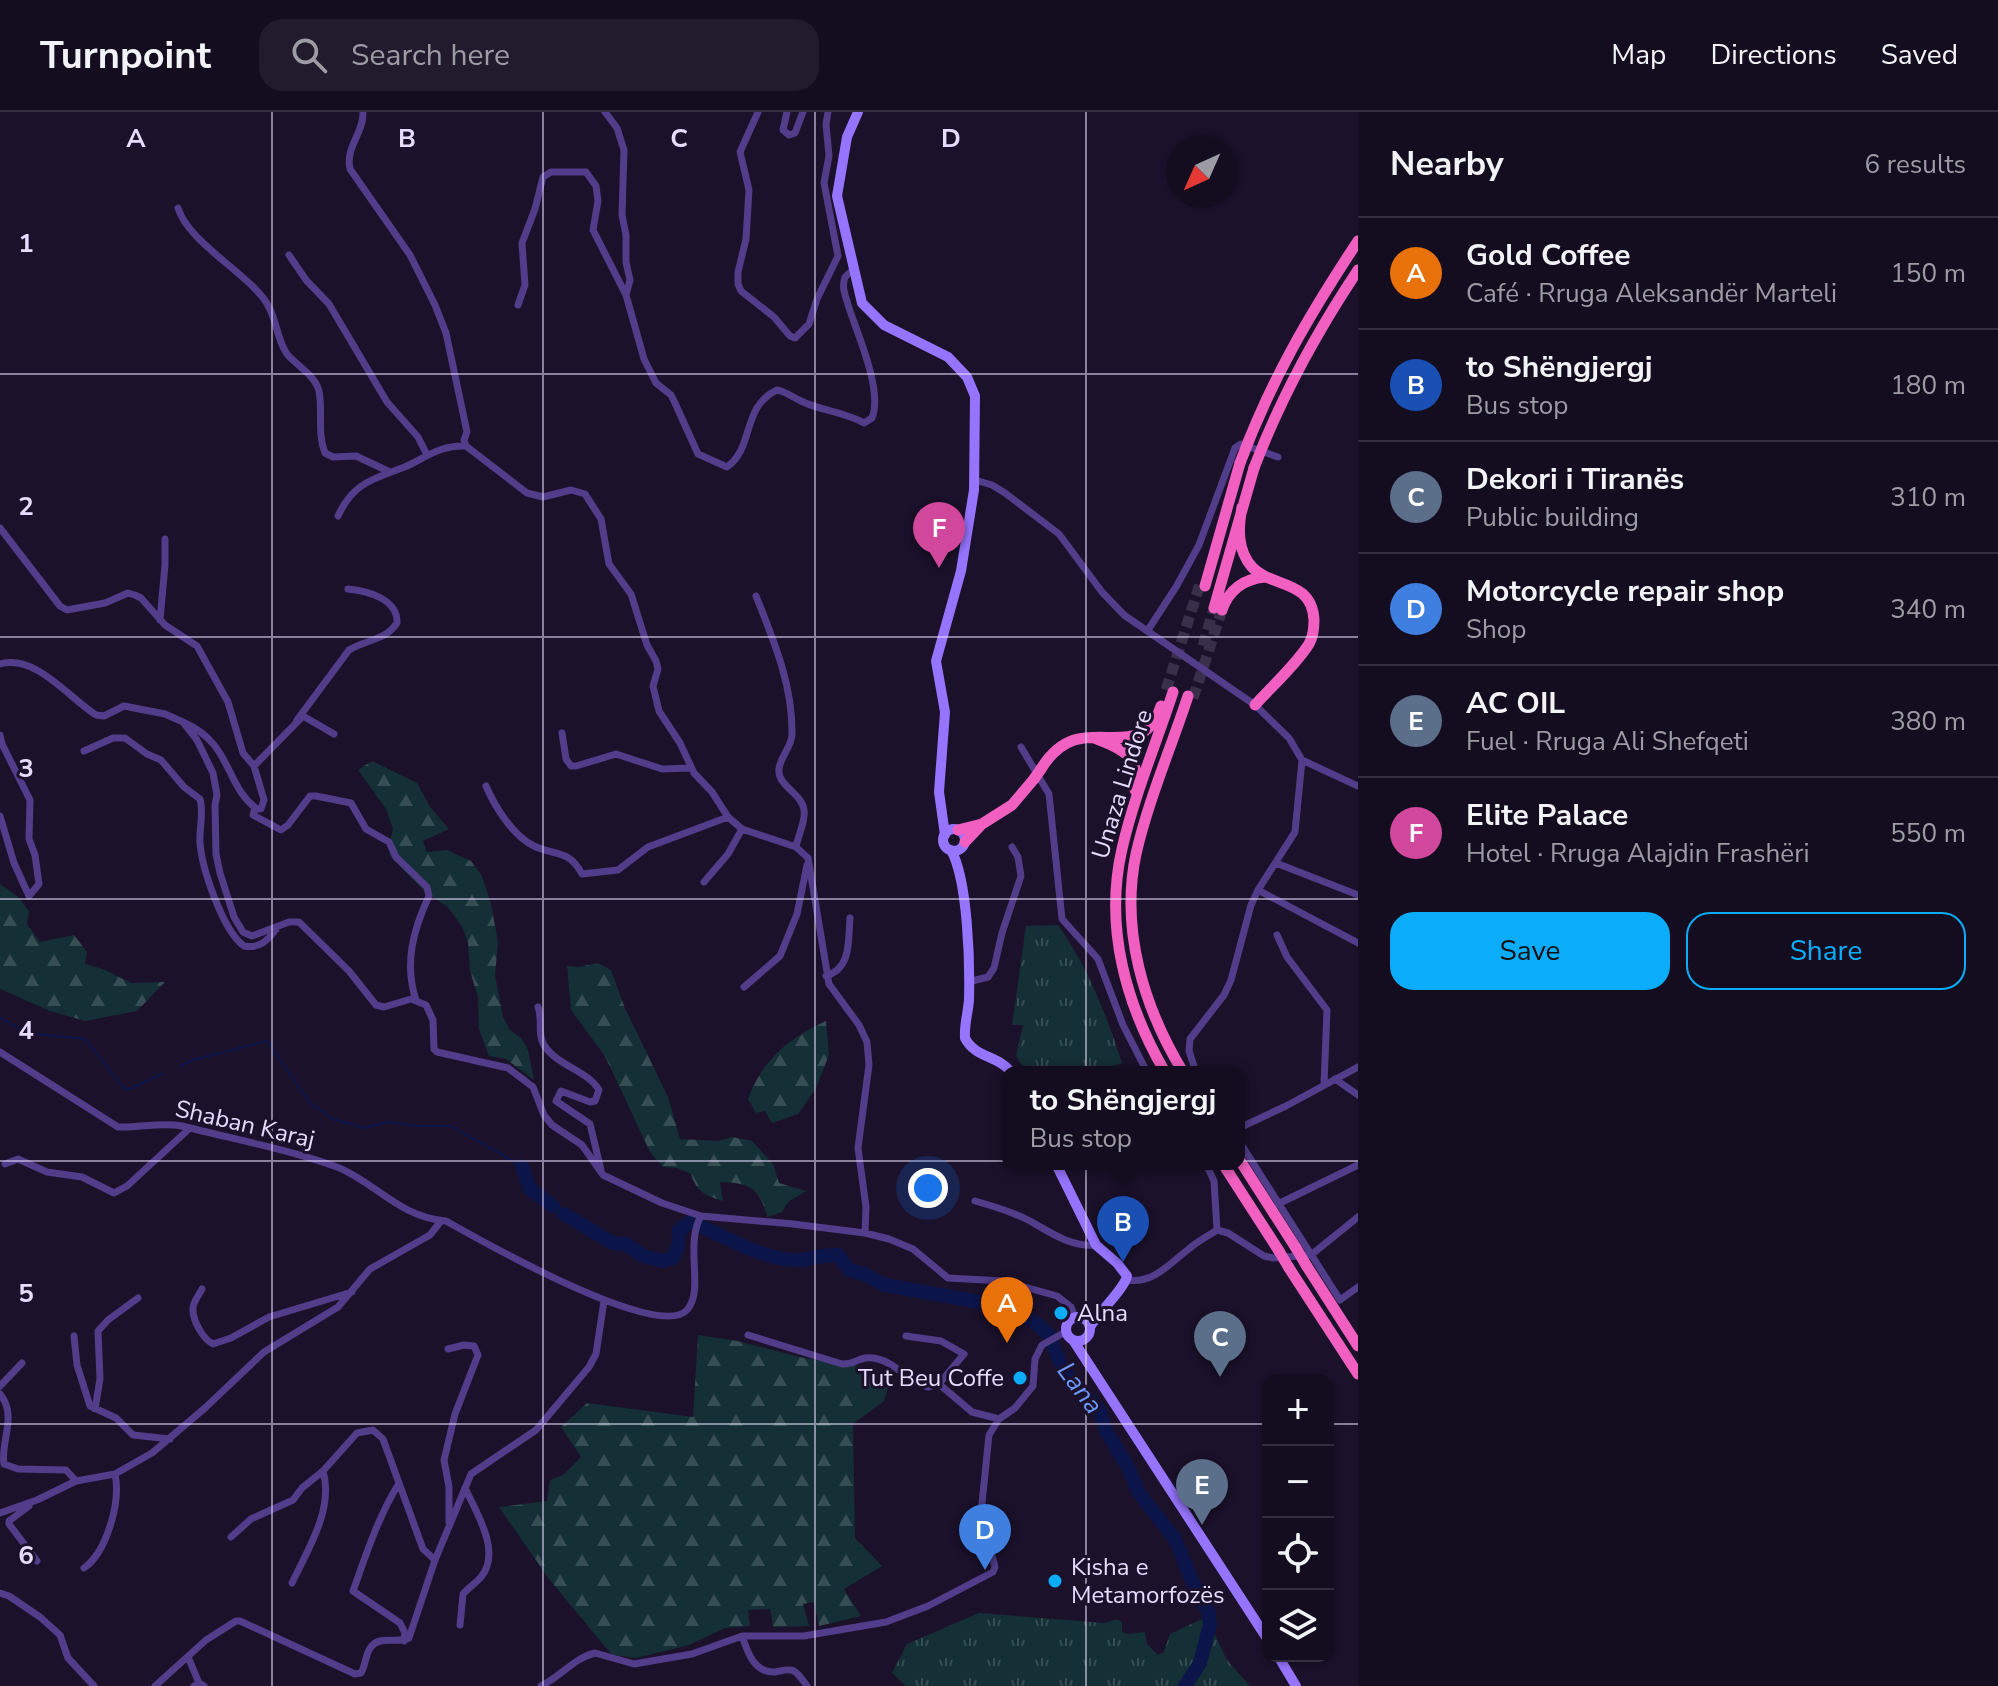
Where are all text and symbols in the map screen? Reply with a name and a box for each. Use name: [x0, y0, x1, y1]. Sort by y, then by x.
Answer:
search box: [259, 19, 819, 91]
text: Turnpoint: [40, 30, 211, 81]
icon: search: [287, 33, 331, 77]
text: Search here: [351, 35, 510, 76]
text: Map: [1611, 36, 1666, 74]
text: Directions: [1710, 36, 1837, 74]
text: Saved: [1881, 36, 1958, 74]
text: A: [126, 121, 146, 156]
text: B: [398, 121, 416, 156]
text: C: [670, 121, 688, 156]
text: D: [941, 121, 961, 156]
north arrow: [1166, 136, 1238, 208]
text: Nearby: [1390, 141, 1504, 187]
text: 6 results: [1865, 147, 1966, 182]
text: 1: [18, 226, 34, 261]
text: Gold Coffee: [1466, 235, 1631, 276]
text: A: [1406, 256, 1426, 291]
text: 150 m: [1890, 256, 1966, 291]
text: Café · Rruga Aleksandër Marteli: [1466, 276, 1837, 311]
text: to Shëngjergj: [1466, 347, 1653, 388]
text: B: [1407, 368, 1425, 403]
text: 180 m: [1890, 368, 1966, 403]
text: Bus stop: [1466, 388, 1568, 423]
text: Dekori i Tiranës: [1466, 459, 1684, 500]
text: C: [1407, 480, 1425, 515]
text: 310 m: [1890, 480, 1966, 515]
text: 2: [18, 489, 34, 524]
text: Public building: [1466, 500, 1639, 535]
pin: F: [913, 502, 965, 568]
text: Motorcycle repair shop: [1466, 571, 1784, 612]
text: D: [1406, 592, 1426, 627]
text: 340 m: [1890, 592, 1966, 627]
text: Shop: [1466, 612, 1526, 647]
text: AC OIL: [1466, 683, 1565, 724]
text: E: [1408, 704, 1424, 739]
text: 380 m: [1890, 704, 1966, 739]
street label: Unaza Lindore: [1084, 705, 1160, 863]
text: Fuel · Rruga Ali Shefqeti: [1466, 724, 1749, 759]
text: 3: [18, 751, 34, 786]
text: Elite Palace: [1466, 795, 1628, 836]
text: F: [1409, 816, 1423, 851]
text: 550 m: [1890, 816, 1966, 851]
text: Hotel · Rruga Alajdin Frashëri: [1466, 836, 1810, 871]
button: Save: [1390, 912, 1670, 990]
button: Share: [1686, 912, 1966, 990]
text: 4: [18, 1013, 34, 1048]
popup: [1001, 1066, 1245, 1170]
text: to Shëngjergj: [1030, 1080, 1216, 1121]
street label: Shaban Karaj: [172, 1092, 318, 1156]
text: Bus stop: [1030, 1121, 1132, 1156]
your location: [908, 1168, 948, 1208]
pin: B: [1097, 1196, 1149, 1262]
text: 5: [18, 1276, 34, 1311]
pin: A: [981, 1277, 1033, 1343]
place label: Alna: [1077, 1297, 1128, 1329]
marker: Alna: [1052, 1304, 1070, 1322]
pin: C: [1194, 1311, 1246, 1377]
water label: Lana: [1049, 1355, 1111, 1421]
place label: Tut Beu Coffe: [858, 1362, 1004, 1394]
marker: Tut Beu Coffe: [1011, 1369, 1029, 1387]
map controls: [1262, 1374, 1334, 1662]
button: +: [1262, 1374, 1334, 1446]
button: −: [1262, 1446, 1334, 1518]
pin: E: [1176, 1459, 1228, 1525]
pin: D: [959, 1504, 1011, 1570]
button: locate: [1262, 1518, 1334, 1590]
text: 6: [18, 1538, 34, 1573]
place label: Kisha e Metamorfozës: [1071, 1551, 1225, 1611]
marker: Kisha e Metamorfozës: [1046, 1572, 1064, 1590]
button: layers: [1262, 1590, 1334, 1662]

